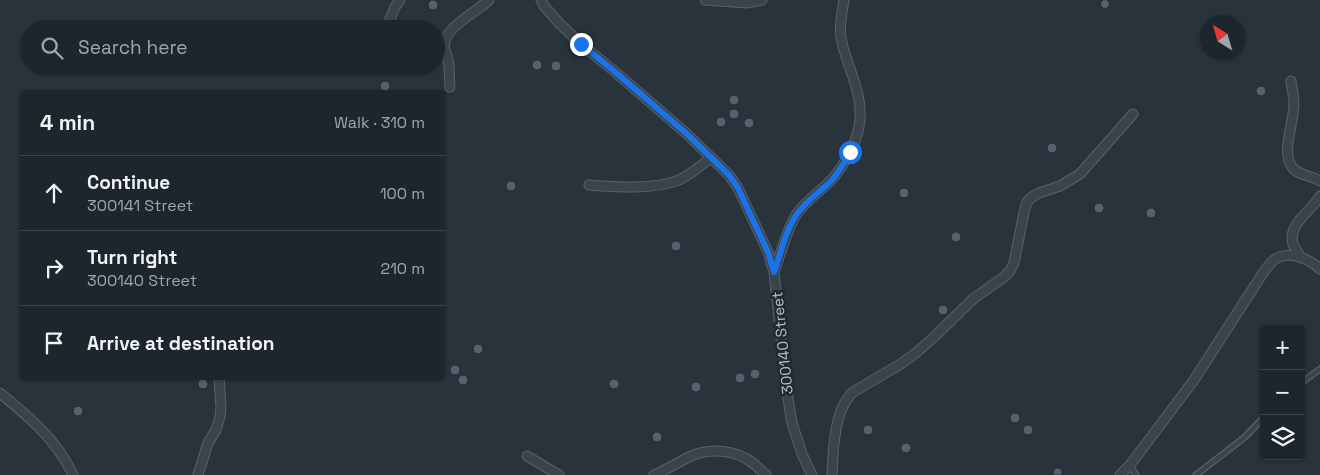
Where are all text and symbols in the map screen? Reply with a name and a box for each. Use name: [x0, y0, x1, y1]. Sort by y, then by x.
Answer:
north arrow: [1200, 15, 1245, 60]
search box: [20, 20, 445, 75]
route end: [570, 33, 593, 56]
icon: search: [38, 34, 66, 62]
text: Search here: [78, 35, 188, 60]
text: 4 min: [40, 109, 95, 136]
text: Walk · 310 m: [334, 112, 425, 133]
route start: [839, 141, 862, 164]
text: Continue: [87, 170, 170, 195]
icon: ahead: [40, 179, 68, 207]
text: 100 m: [380, 183, 425, 204]
text: 300141 Street: [87, 195, 193, 216]
text: Turn right: [87, 245, 177, 270]
icon: right: [40, 254, 68, 282]
text: 210 m: [381, 258, 425, 279]
text: 300140 Street: [87, 270, 197, 291]
street label: 300140 Street: [767, 291, 797, 395]
map controls: [1260, 325, 1305, 460]
button: +: [1260, 325, 1305, 370]
icon: arrive: [40, 329, 68, 357]
text: Arrive at destination: [87, 331, 275, 356]
button: −: [1260, 370, 1305, 415]
button: layers: [1260, 415, 1305, 460]

